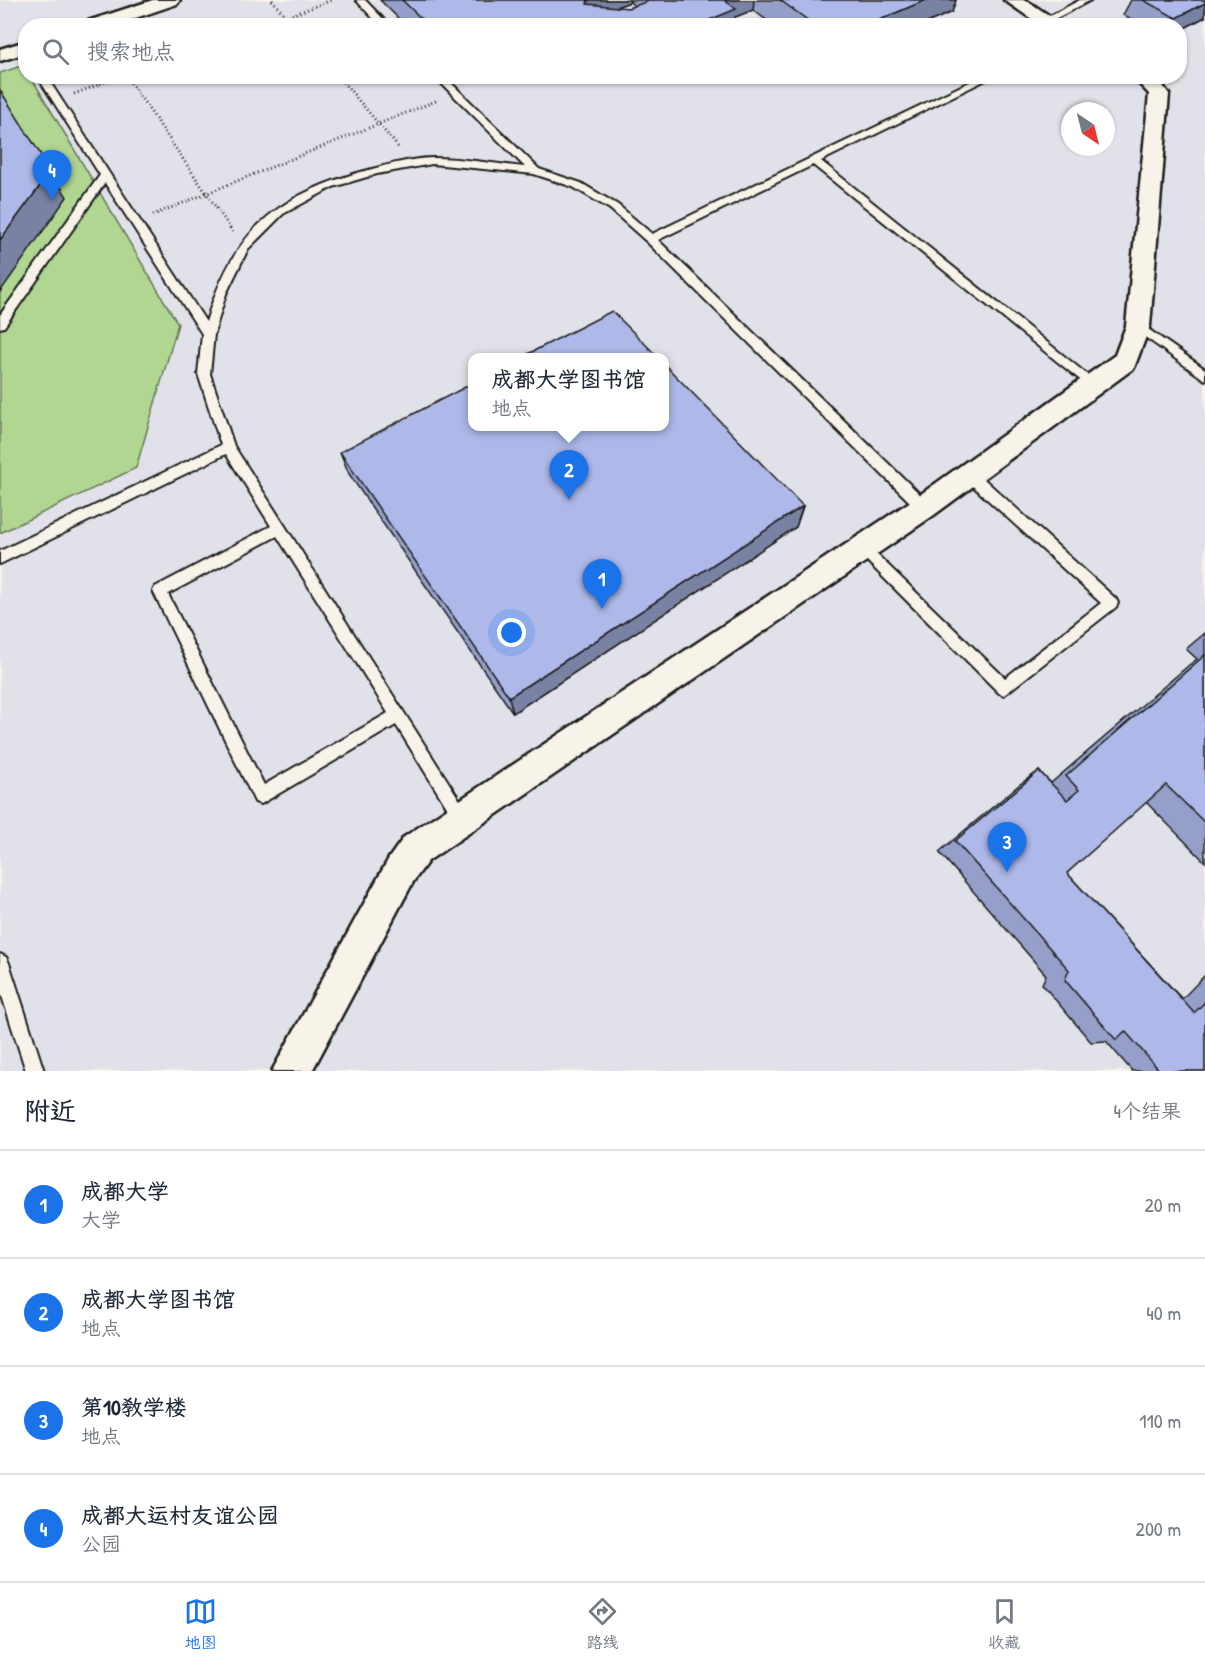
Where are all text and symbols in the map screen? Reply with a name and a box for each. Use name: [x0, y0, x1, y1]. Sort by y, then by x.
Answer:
search box: [18, 18, 1187, 84]
icon: search: [39, 35, 72, 68]
text: 搜索地点: [87, 36, 175, 66]
north arrow: [1061, 102, 1115, 156]
pin: 4: [32, 150, 72, 200]
popup: [468, 353, 669, 431]
text: 成都大学图书馆: [491, 364, 646, 394]
text: 地点: [491, 394, 531, 421]
pin: 2: [550, 450, 588, 500]
pin: 1: [582, 560, 622, 609]
your location: [497, 618, 526, 647]
pin: 3: [988, 822, 1026, 872]
text: 附近: [24, 1093, 76, 1128]
text: 4个结果: [1114, 1097, 1181, 1124]
text: 成都大学: [81, 1176, 169, 1206]
text: 1: [40, 1191, 47, 1218]
text: 20 m: [1144, 1191, 1181, 1218]
text: 大学: [81, 1206, 121, 1233]
text: 成都大学图书馆: [81, 1284, 235, 1314]
text: 2: [39, 1299, 48, 1326]
text: 40 m: [1146, 1299, 1181, 1326]
text: 地点: [81, 1314, 121, 1341]
text: 第10教学楼: [81, 1392, 187, 1422]
text: 3: [39, 1407, 48, 1434]
text: 110 m: [1139, 1407, 1181, 1434]
text: 地点: [81, 1422, 121, 1449]
text: 成都大运村友谊公园: [81, 1500, 279, 1530]
text: 4: [40, 1515, 47, 1542]
text: 200 m: [1136, 1515, 1181, 1542]
text: 公园: [81, 1530, 121, 1557]
tab: 地图: [184, 1595, 217, 1653]
tab: 路线: [586, 1595, 619, 1653]
tab: 收藏: [988, 1595, 1021, 1653]

